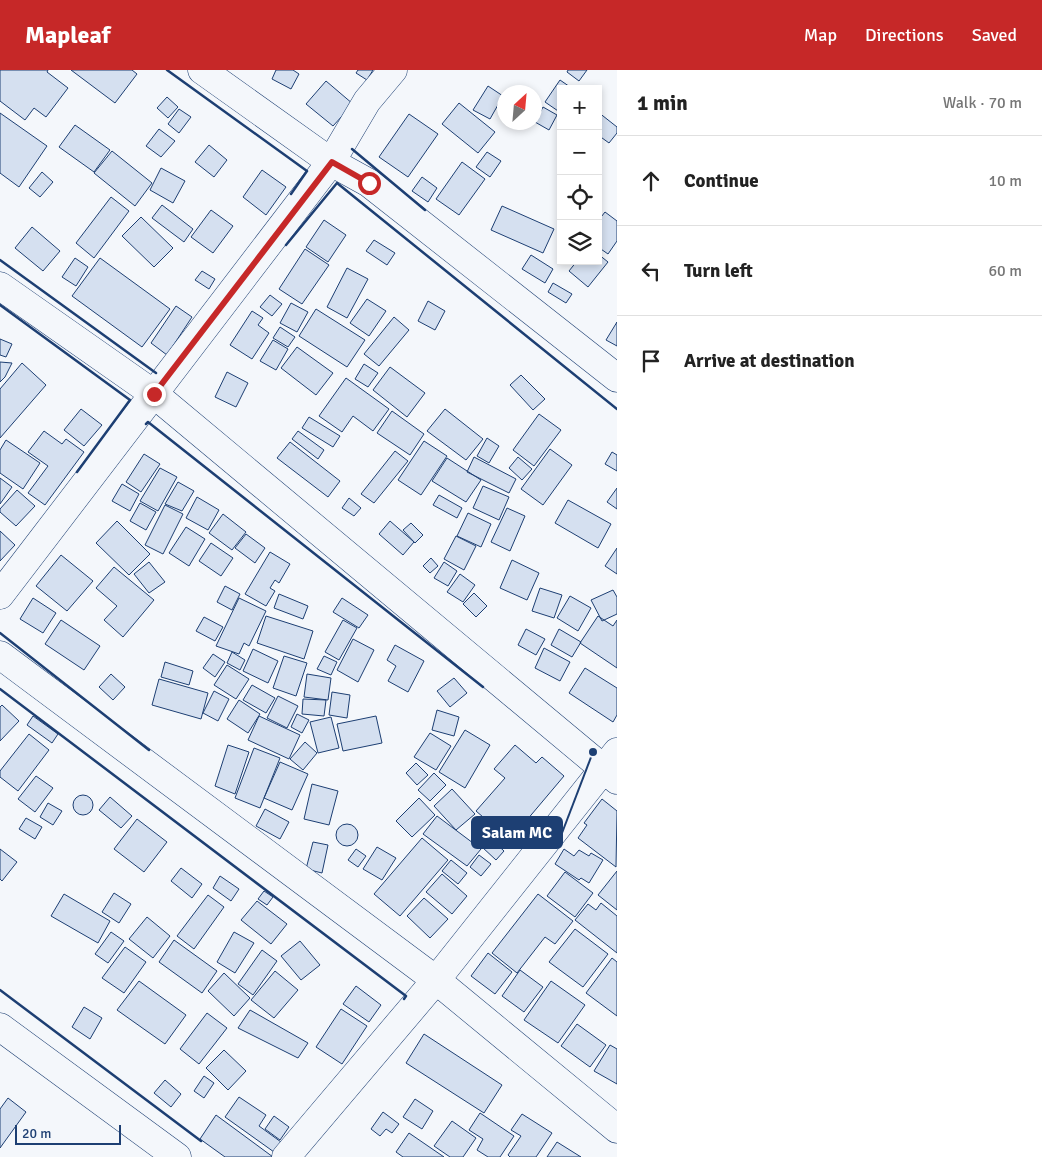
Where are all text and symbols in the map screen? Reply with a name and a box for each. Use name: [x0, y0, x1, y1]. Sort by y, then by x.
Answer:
text: Mapleaf: [25, 20, 110, 50]
text: Map: [804, 24, 837, 46]
text: Directions: [865, 24, 944, 46]
text: Saved: [972, 24, 1017, 46]
north arrow: [497, 85, 542, 130]
map controls: [557, 85, 602, 265]
button: +: [557, 85, 602, 130]
text: 1 min: [637, 90, 688, 116]
text: Walk · 70 m: [943, 93, 1022, 113]
button: −: [557, 130, 602, 175]
icon: ahead: [637, 167, 665, 195]
text: Continue: [684, 169, 759, 193]
text: 10 m: [988, 171, 1022, 191]
route start: [358, 172, 381, 195]
button: locate: [557, 175, 602, 220]
button: layers: [557, 220, 602, 265]
icon: left: [637, 257, 665, 285]
text: Turn left: [684, 259, 753, 283]
text: 60 m: [988, 261, 1022, 281]
icon: arrive: [637, 347, 665, 375]
text: Arrive at destination: [684, 349, 855, 373]
route end: [143, 383, 166, 406]
callout: Salam MC: [472, 817, 562, 848]
text: Salam MC: [482, 823, 552, 843]
scale bar: [15, 1122, 121, 1145]
text: 20 m: [22, 1125, 51, 1142]

